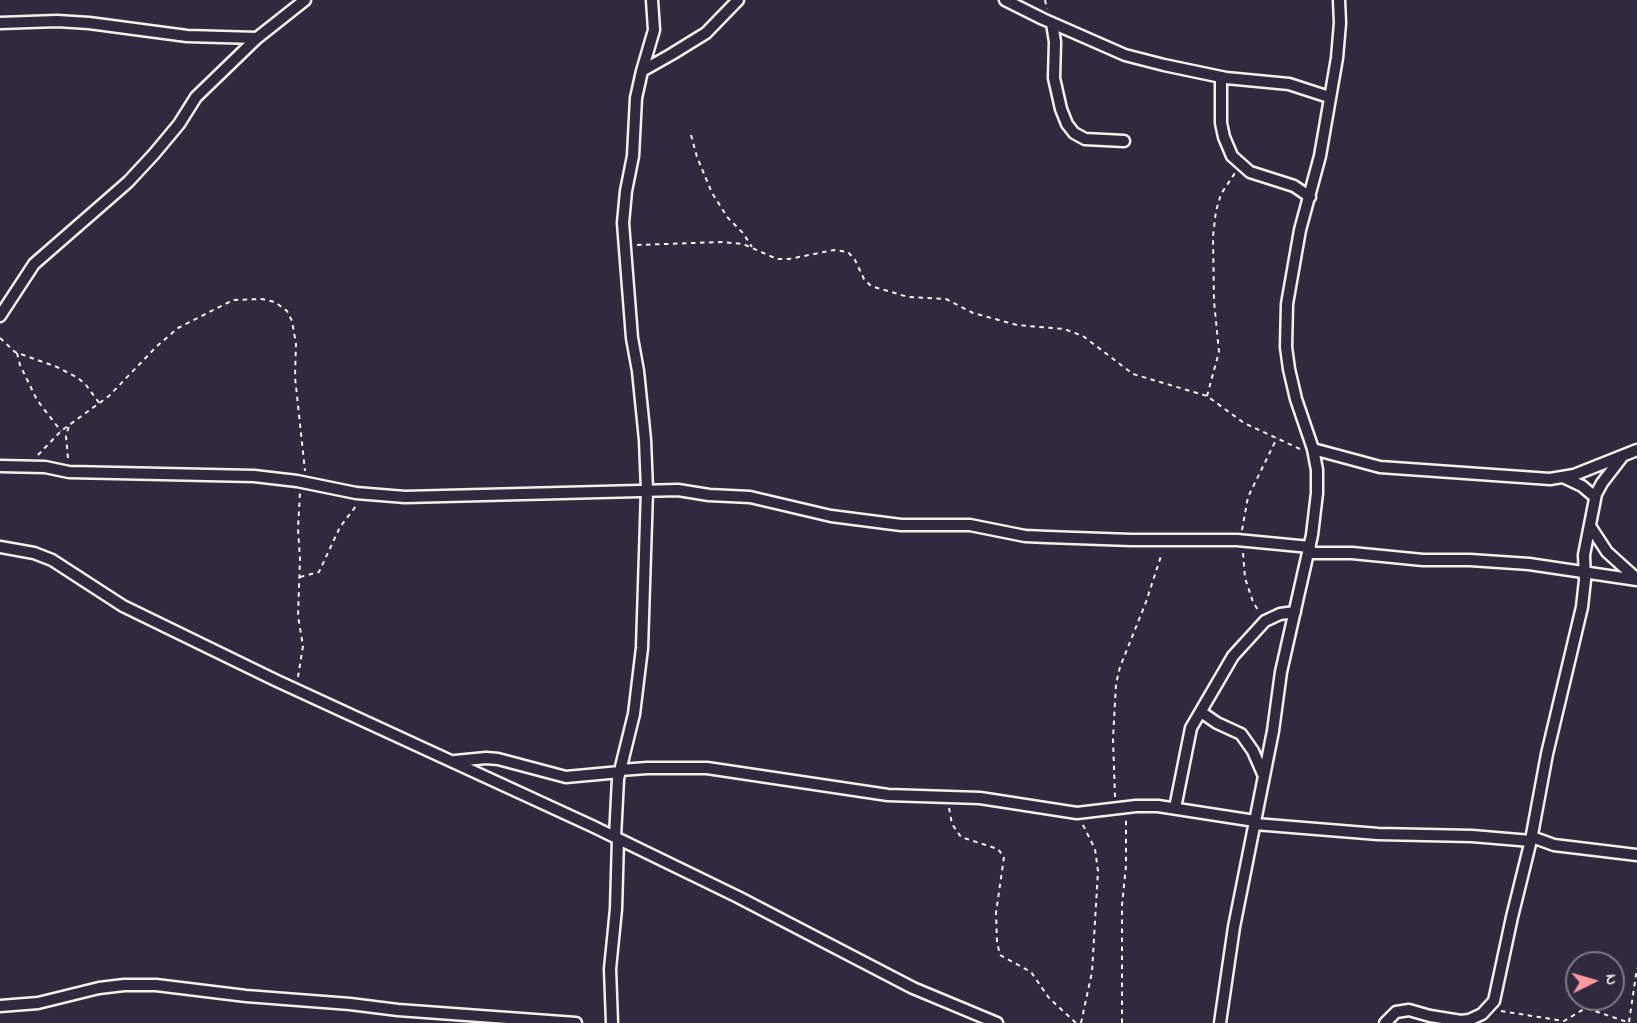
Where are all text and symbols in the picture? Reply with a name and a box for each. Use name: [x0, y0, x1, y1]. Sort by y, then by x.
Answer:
north arrow: [1565, 951, 1625, 1011]
text: N: [1599, 973, 1623, 986]

